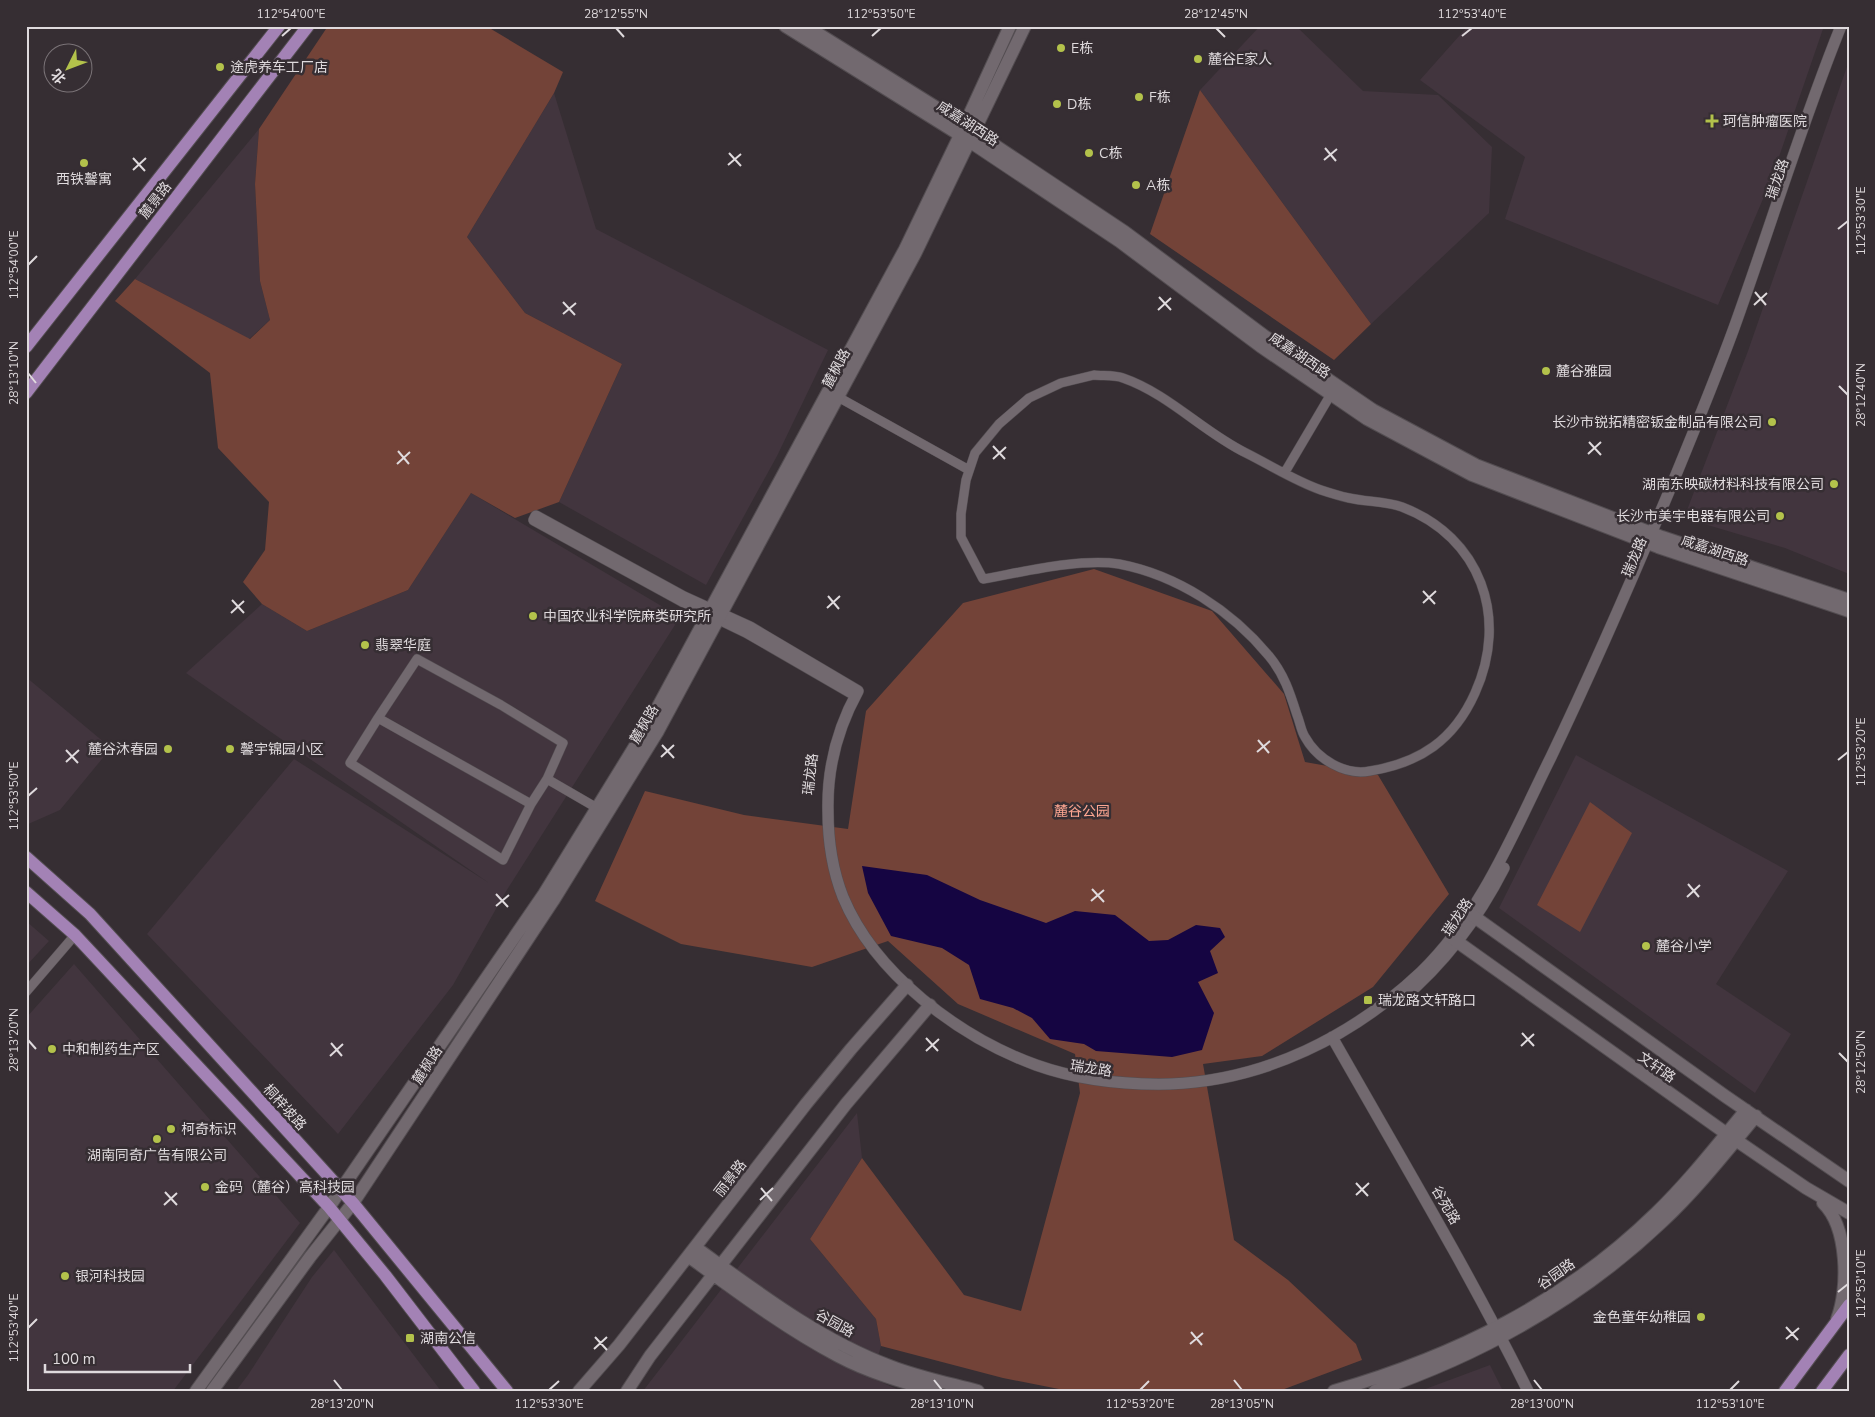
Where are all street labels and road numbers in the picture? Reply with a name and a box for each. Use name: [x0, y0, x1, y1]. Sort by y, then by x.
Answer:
street label: 咸嘉湖西路: [933, 96, 1002, 150]
street label: 瑞龙路: [1762, 156, 1793, 202]
street label: 麓景路: [135, 178, 176, 223]
street label: 咸嘉湖西路: [1265, 328, 1334, 383]
street label: 麓枫路: [818, 345, 855, 391]
street label: 咸嘉湖西路: [1679, 531, 1751, 570]
street label: 瑞龙路: [1618, 534, 1651, 580]
street label: 麓枫路: [626, 701, 663, 747]
street label: 瑞龙路: [799, 752, 822, 796]
street label: 瑞龙路: [1438, 895, 1477, 940]
street label: 麓枫路: [408, 1042, 447, 1088]
street label: 文轩路: [1634, 1048, 1679, 1087]
street label: 瑞龙路: [1069, 1056, 1113, 1081]
street label: 桐梓坡路: [259, 1080, 310, 1134]
street label: 丽景路: [710, 1156, 751, 1201]
street label: 谷苑路: [1427, 1182, 1464, 1228]
street label: 谷园路: [1534, 1255, 1579, 1294]
street label: 谷园路: [812, 1305, 858, 1342]

